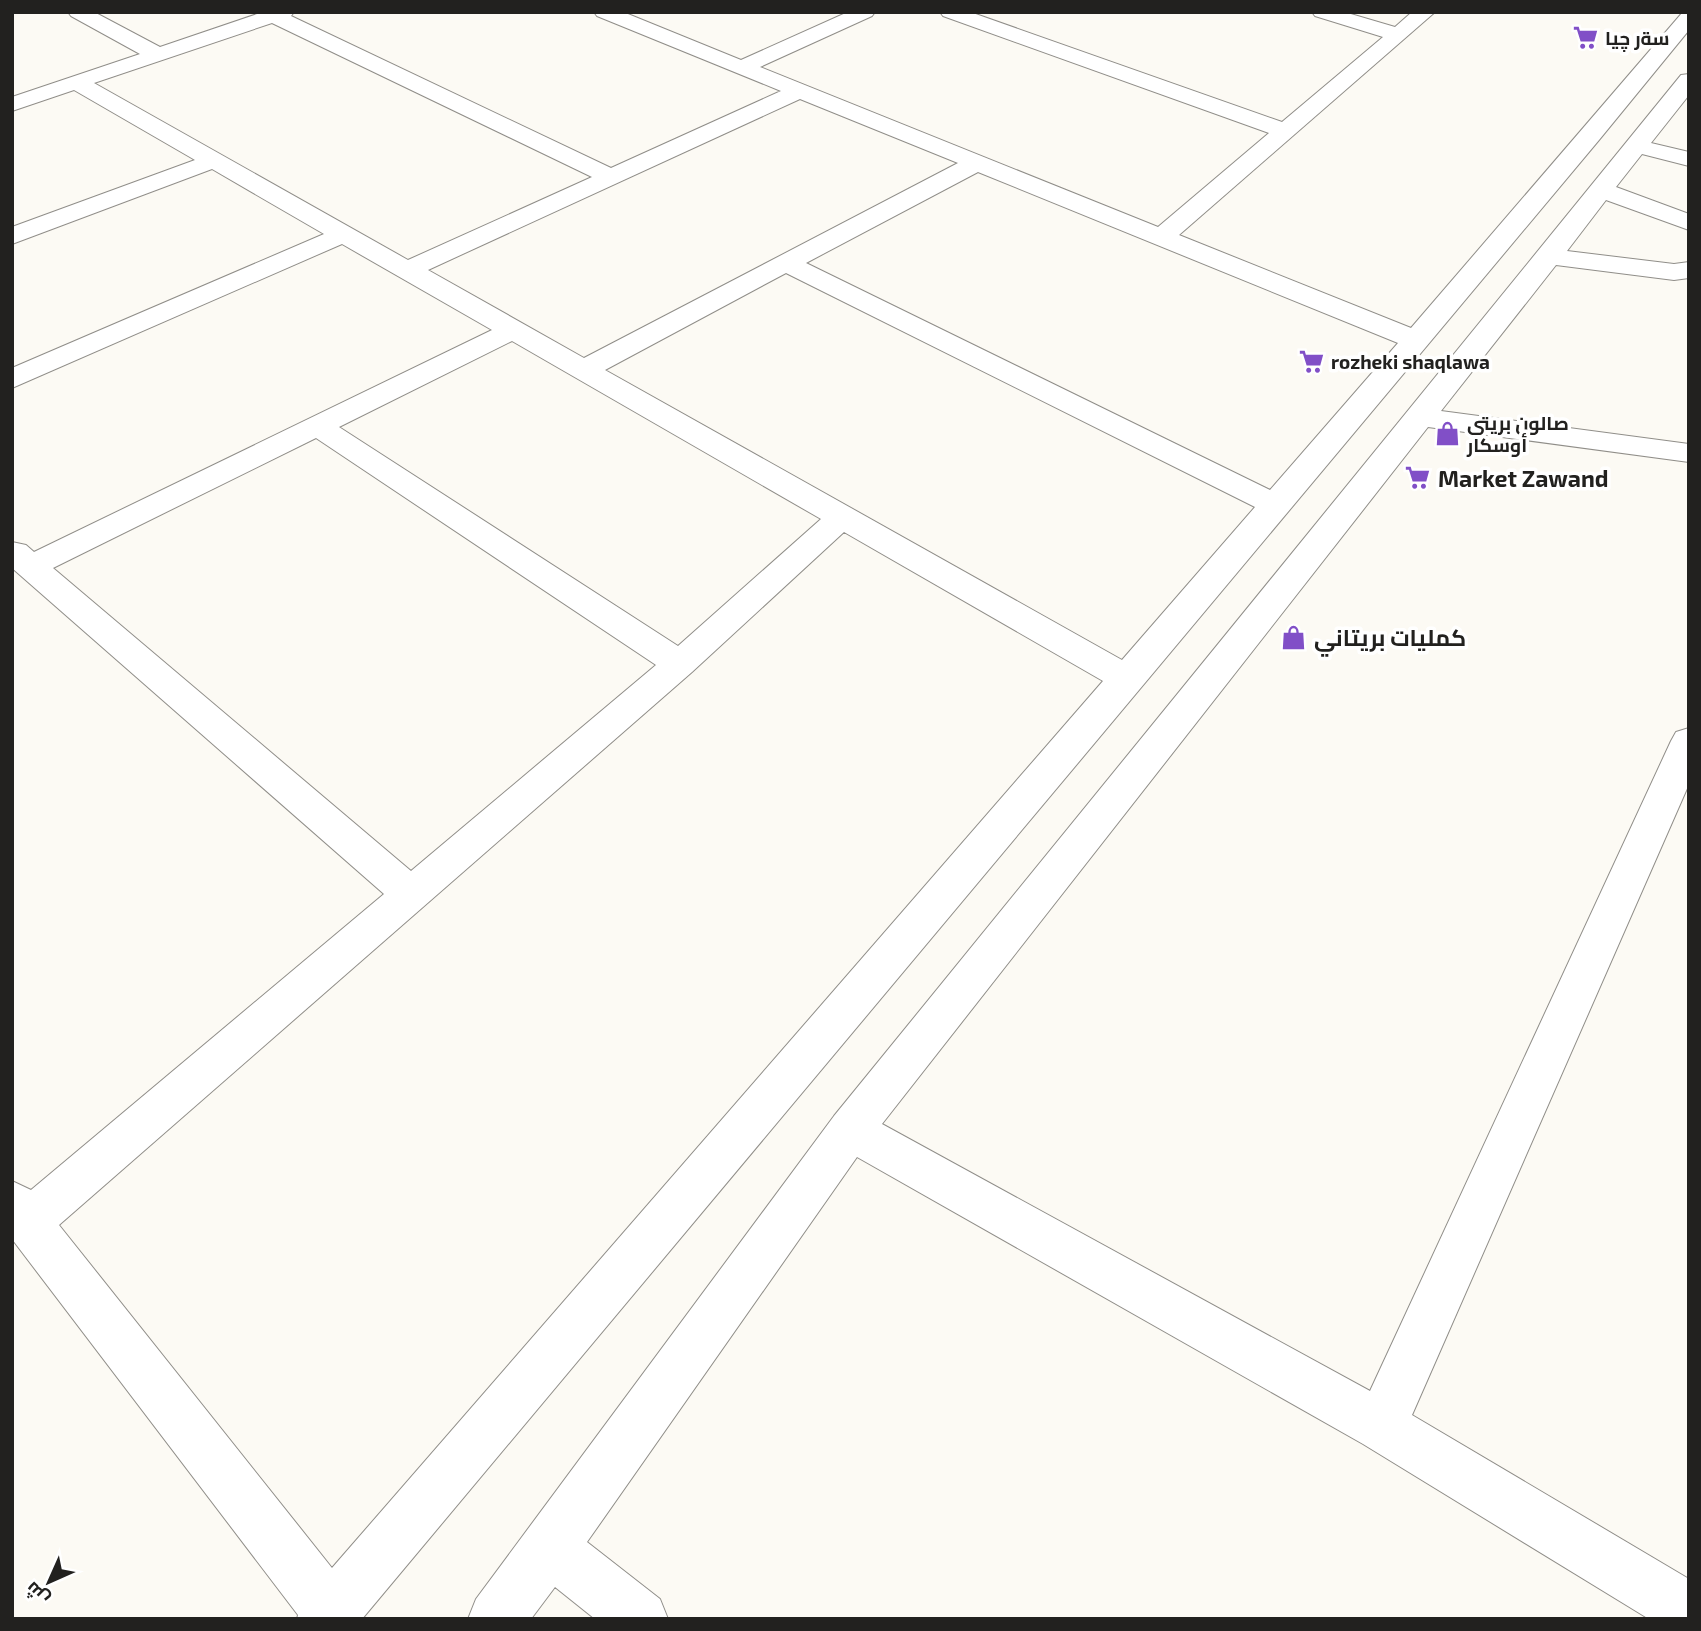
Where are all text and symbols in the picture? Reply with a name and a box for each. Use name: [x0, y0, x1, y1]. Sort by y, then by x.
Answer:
supermarket icon: سةر چيا: [1571, 23, 1599, 51]
place label: سةر چيا: [1605, 26, 1670, 52]
supermarket icon: rozheki shaqlawa: [1297, 347, 1325, 375]
place label: rozheki shaqlawa: [1331, 350, 1490, 373]
place label: صالون بريتي أوسكار: [1466, 411, 1569, 457]
shop icon: صالون بريتي أوسكار: [1433, 419, 1461, 447]
supermarket icon: Market Zawand: [1404, 464, 1432, 492]
place label: Market Zawand: [1438, 464, 1608, 492]
shop icon: كمليات بريتاني: [1280, 623, 1308, 651]
place label: كمليات بريتاني: [1314, 623, 1466, 657]
north arrow: [14, 1547, 84, 1617]
text: ش: [20, 1577, 54, 1611]

